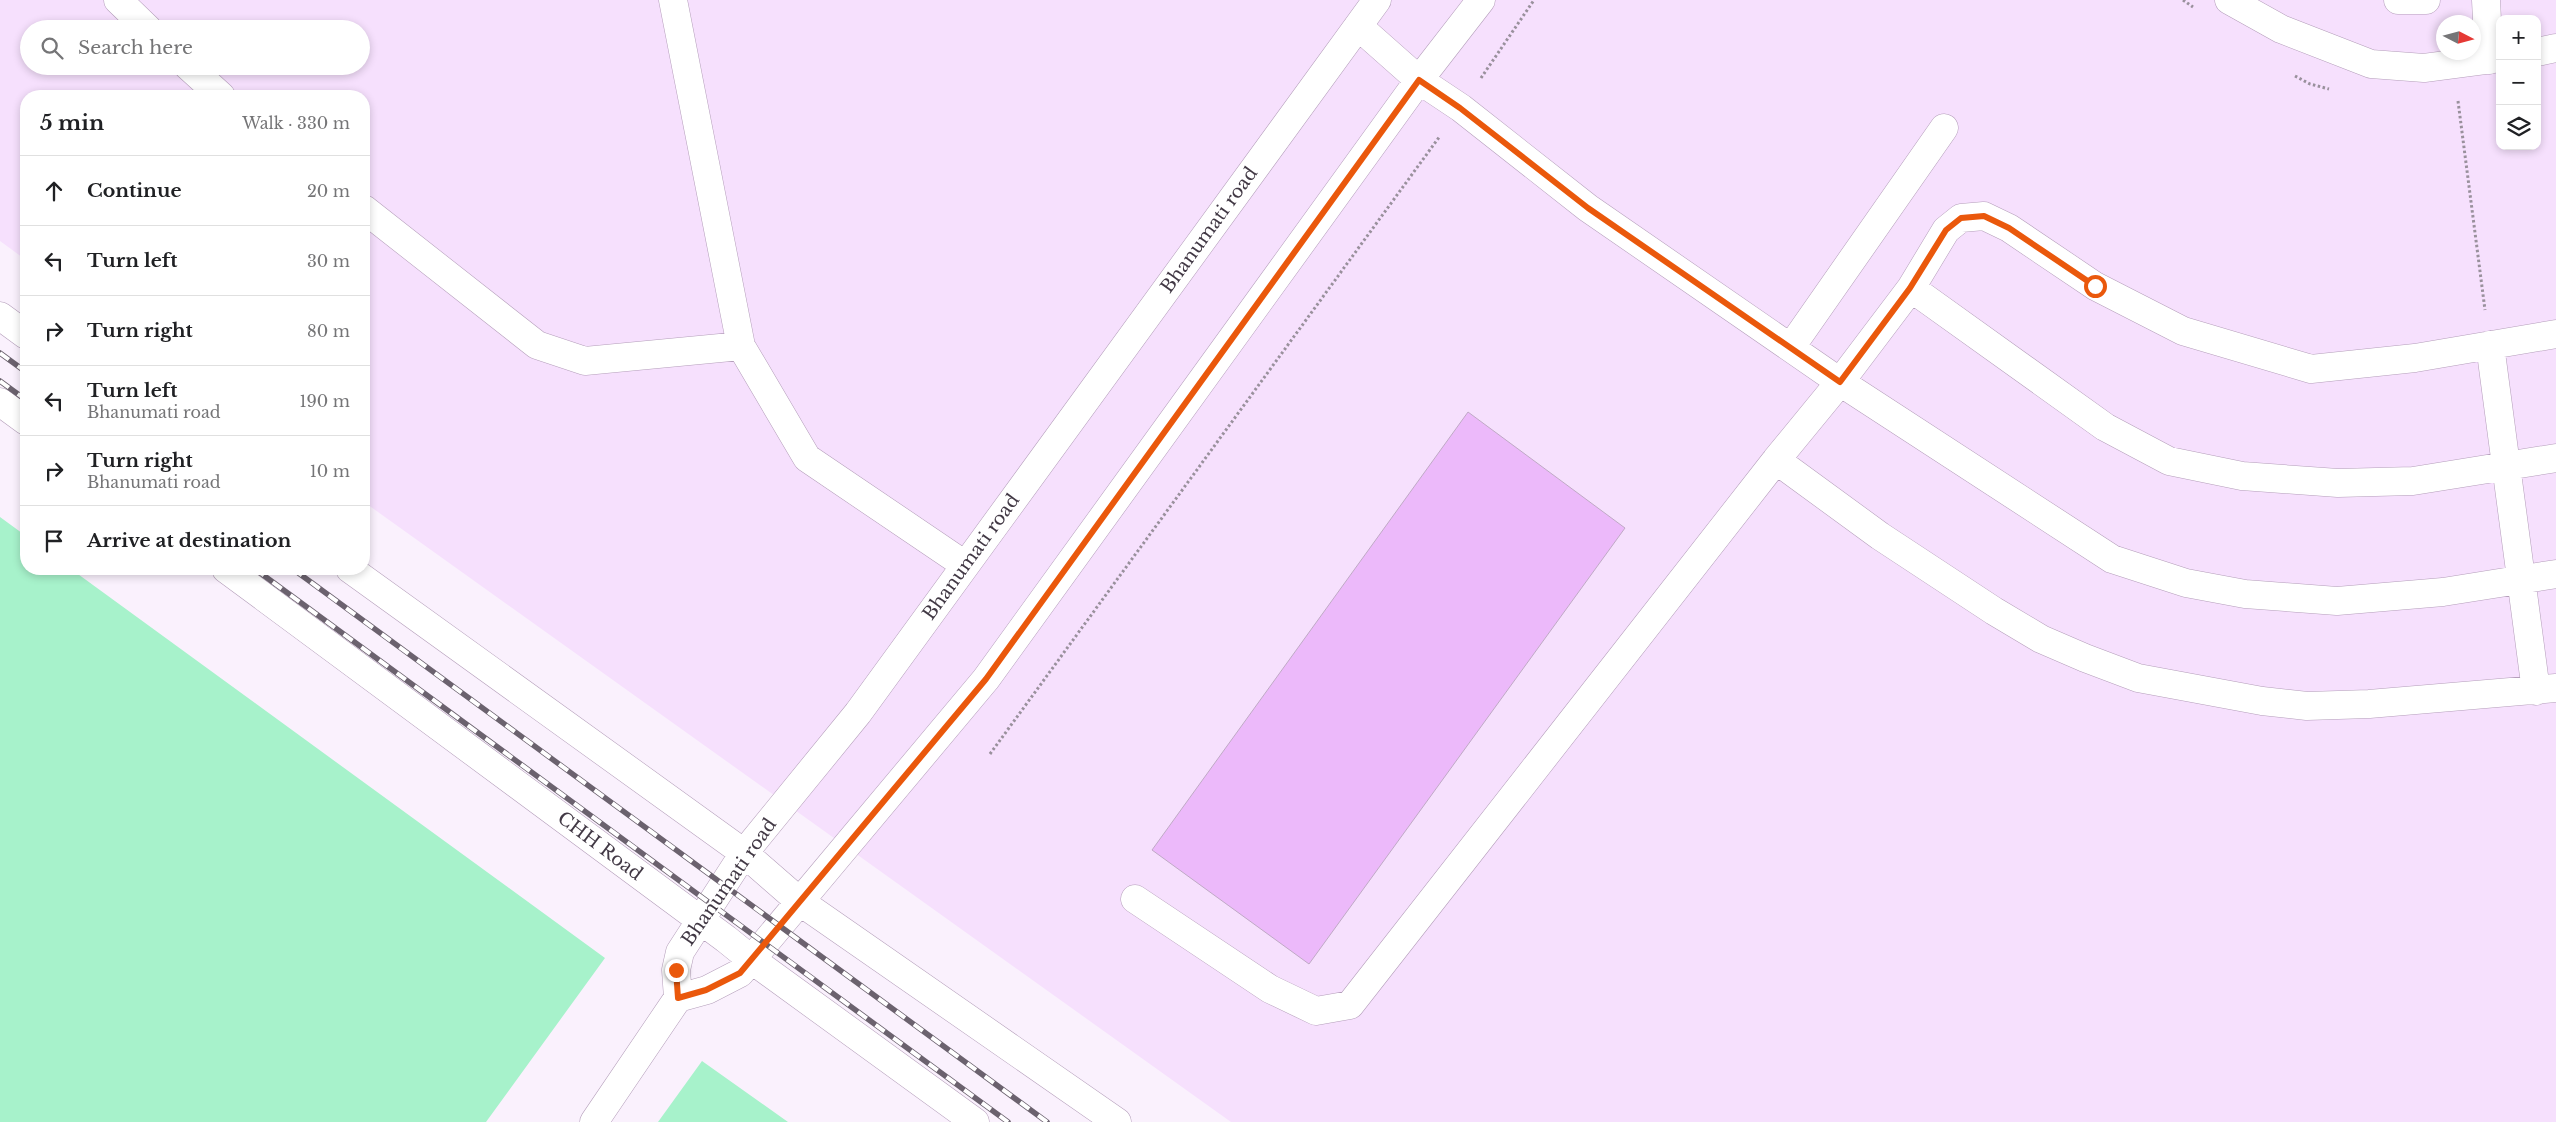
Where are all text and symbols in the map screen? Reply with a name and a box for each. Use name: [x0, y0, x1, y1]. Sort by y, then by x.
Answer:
north arrow: [2436, 15, 2481, 60]
map controls: [2496, 15, 2541, 150]
button: +: [2496, 15, 2541, 60]
search box: [20, 20, 370, 75]
icon: search: [38, 34, 66, 62]
text: Search here: [78, 36, 193, 59]
button: −: [2496, 60, 2541, 105]
button: layers: [2496, 105, 2541, 150]
text: 5 min: [40, 110, 104, 136]
text: Walk · 330 m: [242, 113, 350, 133]
street label: Bhanumati road: [1156, 163, 1262, 297]
icon: ahead: [40, 177, 68, 205]
text: Continue: [87, 179, 182, 202]
text: 20 m: [307, 181, 350, 201]
icon: left: [40, 247, 68, 275]
text: Turn left: [87, 249, 178, 272]
text: 30 m: [307, 251, 350, 271]
route start: [2084, 275, 2107, 298]
icon: right: [40, 317, 68, 345]
text: Turn right: [87, 319, 193, 342]
text: 80 m: [307, 321, 350, 341]
text: Turn left: [87, 379, 178, 402]
icon: left: [40, 387, 68, 415]
text: 190 m: [299, 391, 350, 411]
text: Bhanumati road: [87, 402, 221, 422]
text: Turn right: [87, 449, 193, 472]
icon: right: [40, 457, 68, 485]
text: 10 m: [310, 461, 350, 481]
text: Bhanumati road: [87, 472, 221, 492]
street label: Bhanumati road: [918, 490, 1024, 624]
icon: arrive: [40, 527, 68, 555]
text: Arrive at destination: [87, 529, 291, 552]
street label: CHH Road: [553, 807, 647, 885]
street label: Bhanumati road: [677, 814, 781, 950]
route end: [665, 959, 688, 982]

